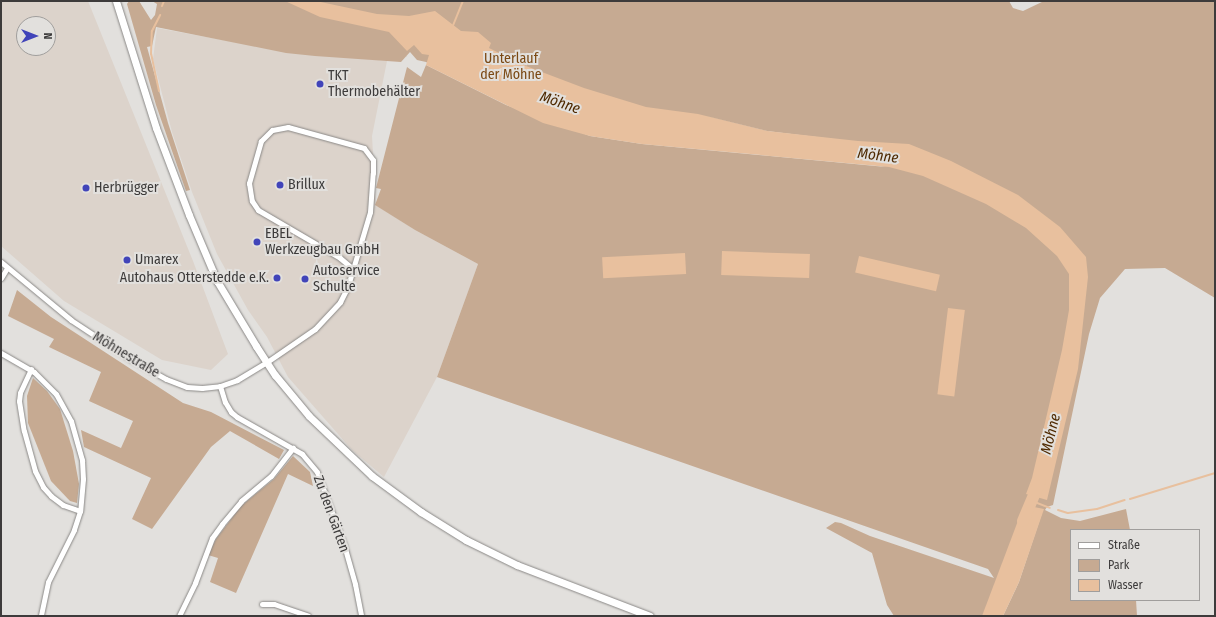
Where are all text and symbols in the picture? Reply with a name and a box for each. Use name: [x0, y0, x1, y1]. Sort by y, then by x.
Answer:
north arrow: [16, 16, 56, 56]
text: N: [41, 33, 54, 39]
park label: Unterlauf der Möhne: [480, 51, 542, 84]
place label: TKT Thermobehälter: [328, 68, 420, 100]
marker: TKT Thermobehälter: [315, 79, 325, 89]
water label: Möhne: [538, 88, 582, 118]
water label: Möhne: [856, 145, 900, 167]
place label: Brillux: [288, 177, 325, 193]
place label: Herbrügger: [94, 180, 159, 196]
marker: Brillux: [275, 180, 285, 190]
marker: Herbrügger: [81, 183, 91, 193]
place label: EBEL Werkzeugbau GmbH: [265, 226, 379, 258]
marker: EBEL Werkzeugbau GmbH: [252, 237, 262, 247]
place label: Umarex: [135, 252, 178, 268]
marker: Umarex: [122, 255, 132, 265]
place label: Autoservice Schulte: [313, 263, 380, 296]
place label: Autohaus Otterstedde e.K.: [120, 270, 269, 286]
marker: Autohaus Otterstedde e.K.: [272, 273, 282, 283]
marker: Autoservice Schulte: [300, 274, 310, 284]
street label: Möhnestraße: [89, 328, 163, 382]
water label: Möhne: [1037, 412, 1065, 456]
street label: Zu den Gärten: [309, 473, 353, 555]
legend: [1070, 529, 1200, 601]
text: Straße: [1108, 538, 1140, 552]
text: Park: [1108, 558, 1129, 572]
text: Wasser: [1108, 578, 1143, 592]

